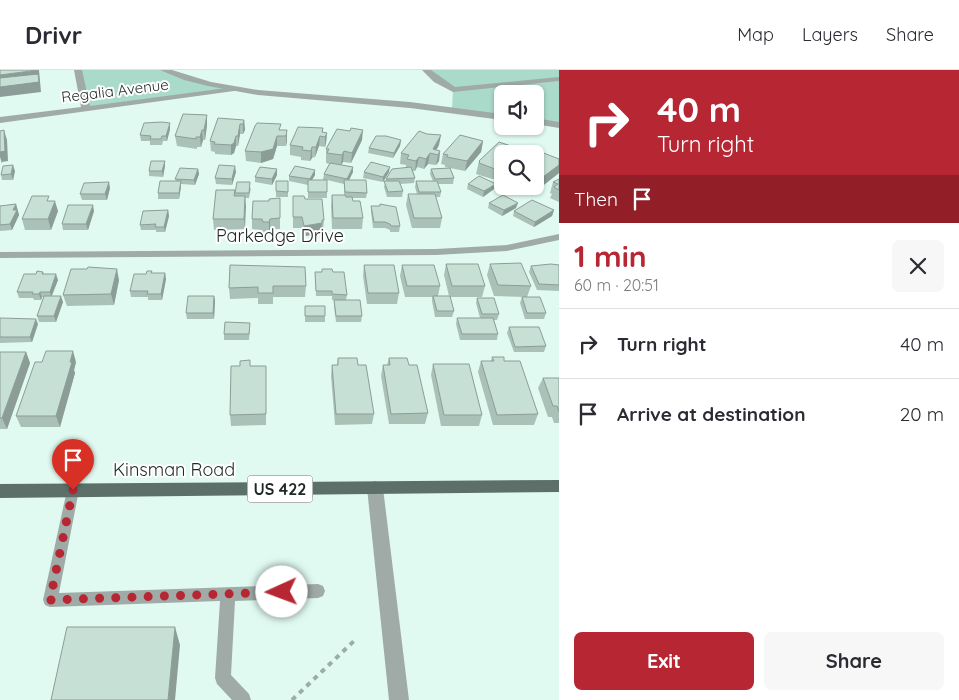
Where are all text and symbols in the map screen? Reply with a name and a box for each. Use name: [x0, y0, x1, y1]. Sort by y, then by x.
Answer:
text: Drivr: [25, 20, 82, 50]
text: Map: [737, 23, 774, 46]
text: Layers: [802, 23, 858, 46]
text: Share: [886, 23, 934, 46]
street label: Regalia Avenue: [60, 74, 170, 107]
map controls: [494, 85, 544, 195]
button: sound: [494, 85, 544, 135]
text: 40 m: [657, 87, 741, 131]
icon: right: [574, 90, 639, 155]
text: Turn right: [657, 130, 754, 158]
button: search: [494, 145, 544, 195]
icon: arrive: [628, 185, 656, 213]
text: Then: [574, 187, 618, 211]
street label: Parkedge Drive: [216, 224, 344, 247]
text: 1 min: [574, 237, 647, 275]
button: close: [892, 240, 944, 292]
text: 60 m · 20:51: [574, 275, 659, 295]
icon: right: [574, 330, 602, 358]
text: Turn right: [617, 332, 706, 356]
text: 40 m: [900, 332, 944, 356]
icon: arrive: [574, 400, 602, 428]
text: Arrive at destination: [617, 402, 806, 426]
text: 20 m: [900, 402, 944, 426]
pin: [52, 439, 94, 490]
icon: arrive: [59, 446, 87, 474]
street label: Kinsman Road: [113, 458, 235, 481]
road number: US 422: [248, 476, 312, 502]
position arrow: [255, 565, 307, 617]
button: Exit: [574, 632, 754, 690]
button: Share: [764, 632, 944, 690]

